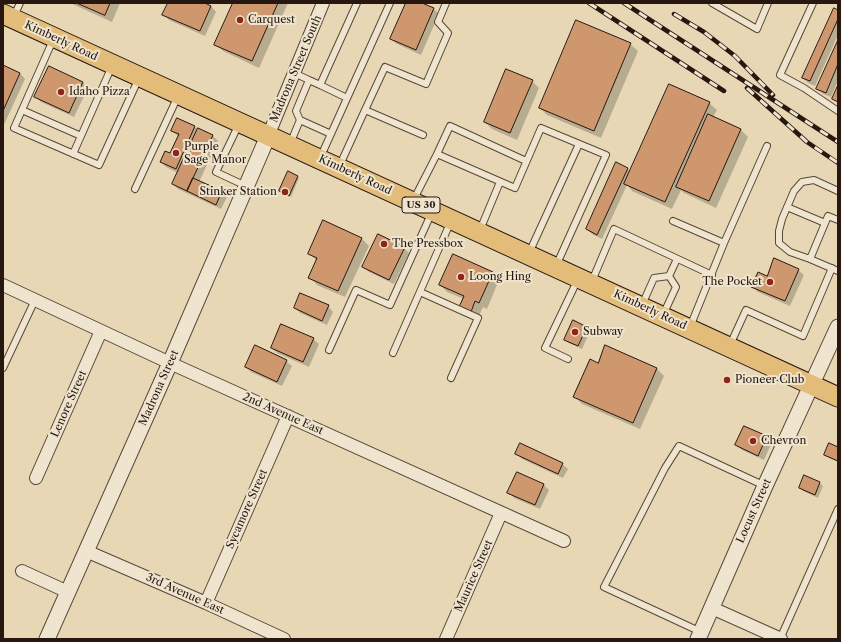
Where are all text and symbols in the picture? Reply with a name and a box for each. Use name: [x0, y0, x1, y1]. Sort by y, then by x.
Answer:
place label: Carquest: [248, 13, 295, 27]
street label: Madrona Street South: [267, 13, 325, 125]
marker: Carquest: [235, 15, 245, 25]
street label: Kimberly Road: [22, 18, 100, 64]
place label: Idaho Pizza: [69, 85, 130, 99]
marker: Idaho Pizza: [56, 87, 66, 97]
place label: Purple Sage Manor: [184, 140, 246, 166]
marker: Purple Sage Manor: [171, 148, 181, 158]
street label: Kimberly Road: [316, 152, 394, 198]
place label: Stinker Station: [199, 185, 277, 199]
marker: Stinker Station: [280, 187, 290, 197]
road number: US 30: [402, 197, 440, 213]
place label: The Pressbox: [392, 237, 463, 251]
marker: The Pressbox: [379, 239, 389, 249]
place label: Loong Hing: [469, 270, 531, 284]
marker: Loong Hing: [456, 272, 466, 282]
place label: The Pocket: [702, 275, 762, 289]
marker: The Pocket: [765, 277, 775, 287]
street label: Kimberly Road: [611, 287, 689, 333]
place label: Subway: [583, 325, 623, 339]
marker: Subway: [570, 327, 580, 337]
street label: Madrona Street: [136, 348, 182, 428]
street label: Lenore Street: [48, 369, 90, 439]
place label: Pioneer Club: [735, 373, 804, 387]
marker: Pioneer Club: [722, 375, 732, 385]
street label: 2nd Avenue East: [241, 390, 325, 438]
place label: Chevron: [761, 434, 806, 448]
marker: Chevron: [748, 436, 758, 446]
street label: Sycamore Street: [224, 467, 270, 551]
street label: Locust Street: [734, 477, 774, 545]
street label: Maurice Street: [452, 538, 496, 614]
street label: 3rd Avenue East: [144, 571, 226, 617]

